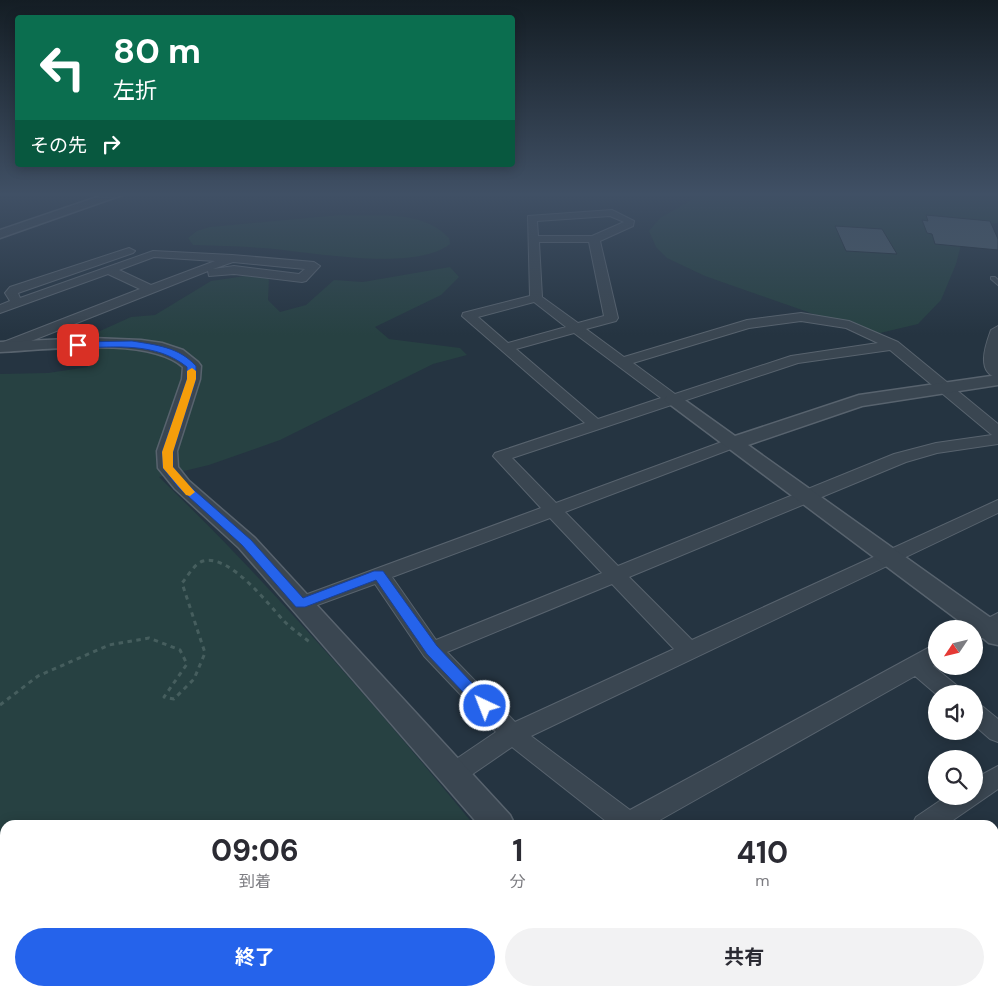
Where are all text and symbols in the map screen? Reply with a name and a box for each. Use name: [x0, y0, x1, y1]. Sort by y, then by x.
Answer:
text: 80 m: [113, 28, 201, 74]
icon: left: [30, 35, 95, 100]
text: 左折: [113, 76, 157, 105]
icon: right: [97, 130, 125, 158]
text: その先: [30, 133, 87, 158]
pin: [57, 324, 99, 366]
icon: arrive: [64, 331, 92, 359]
north arrow: [928, 620, 982, 675]
map controls: [928, 620, 983, 805]
position arrow: [458, 679, 510, 731]
button: sound: [928, 685, 983, 740]
button: search: [928, 750, 983, 805]
text: 09:06: [211, 831, 299, 870]
text: 1: [512, 831, 523, 870]
text: 410: [737, 833, 788, 872]
text: m: [755, 870, 769, 891]
text: 到着: [239, 871, 271, 892]
text: 分: [510, 871, 526, 892]
button: 終了: [15, 928, 495, 986]
button: 共有: [505, 928, 984, 986]

